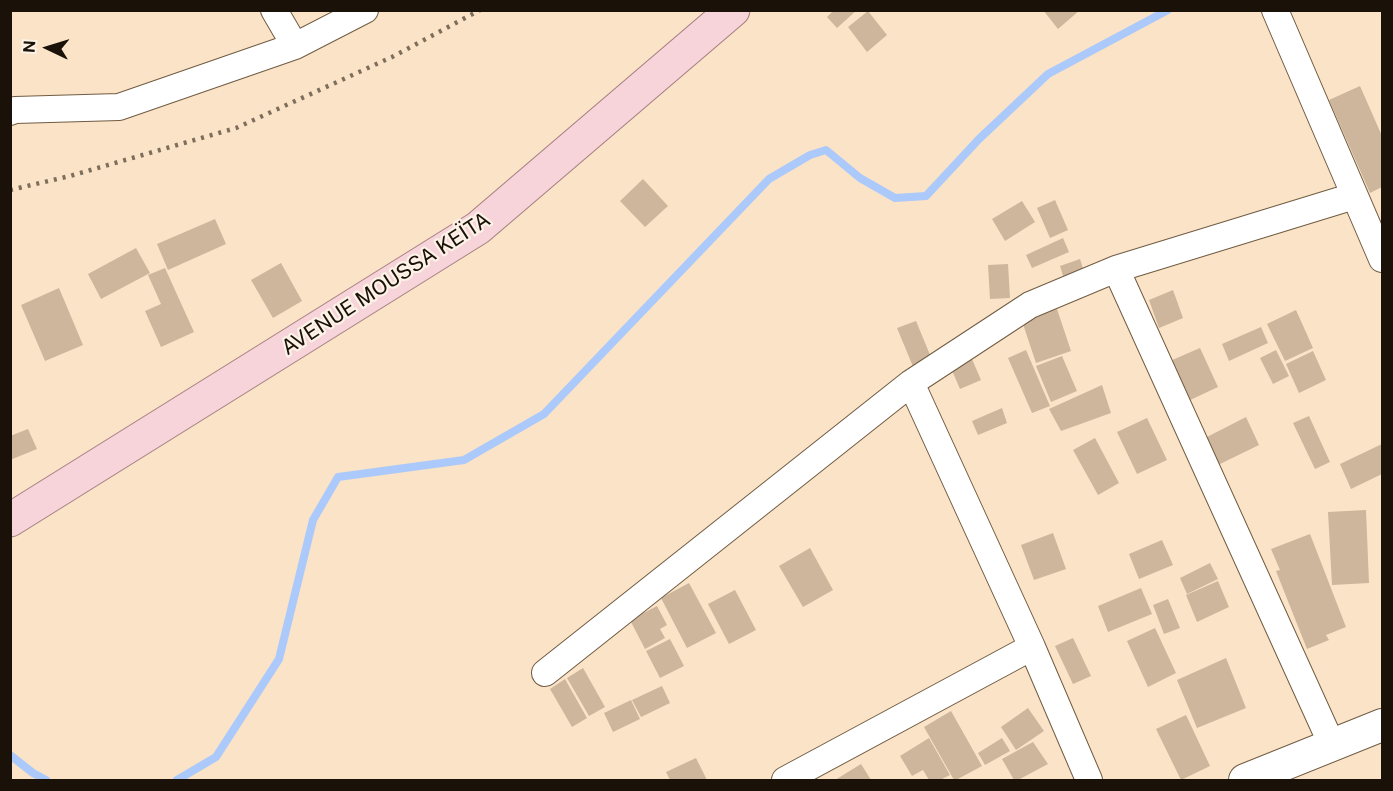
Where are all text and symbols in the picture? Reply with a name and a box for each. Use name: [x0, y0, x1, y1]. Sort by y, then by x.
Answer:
north arrow: [18, 18, 78, 78]
text: N: [20, 40, 39, 54]
street label: AVENUE MOUSSA KEÏTA: [277, 207, 495, 361]

